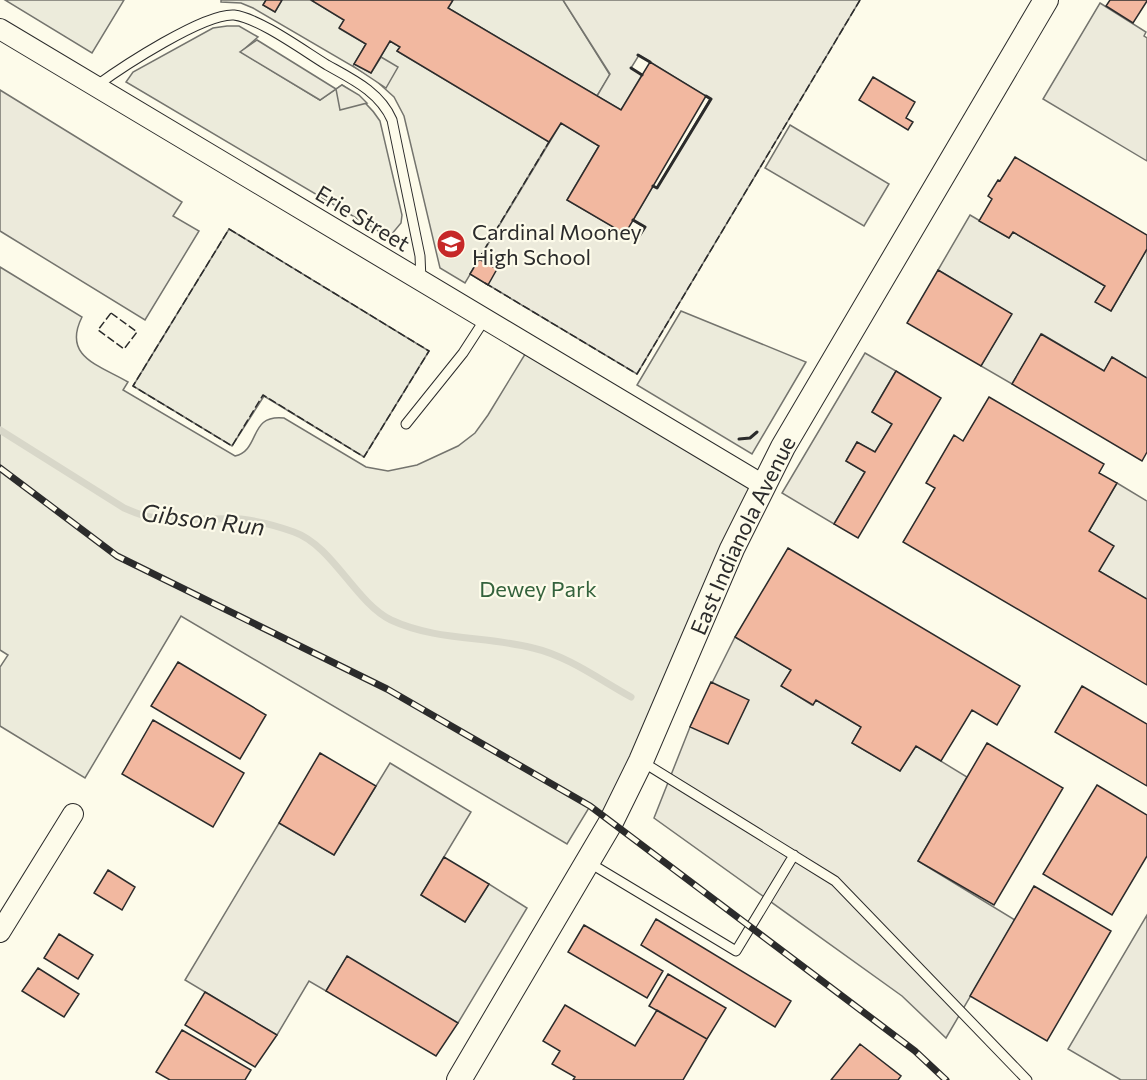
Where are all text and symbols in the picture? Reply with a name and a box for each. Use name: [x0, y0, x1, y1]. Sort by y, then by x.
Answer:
street label: Erie Street: [311, 179, 415, 257]
place label: Cardinal Mooney High School: [472, 218, 642, 270]
school or university icon: Cardinal Mooney High School: [435, 228, 467, 260]
street label: East Indianola Avenue: [683, 430, 800, 638]
water label: Gibson Run: [139, 497, 267, 541]
park label: Dewey Park: [479, 575, 597, 602]

